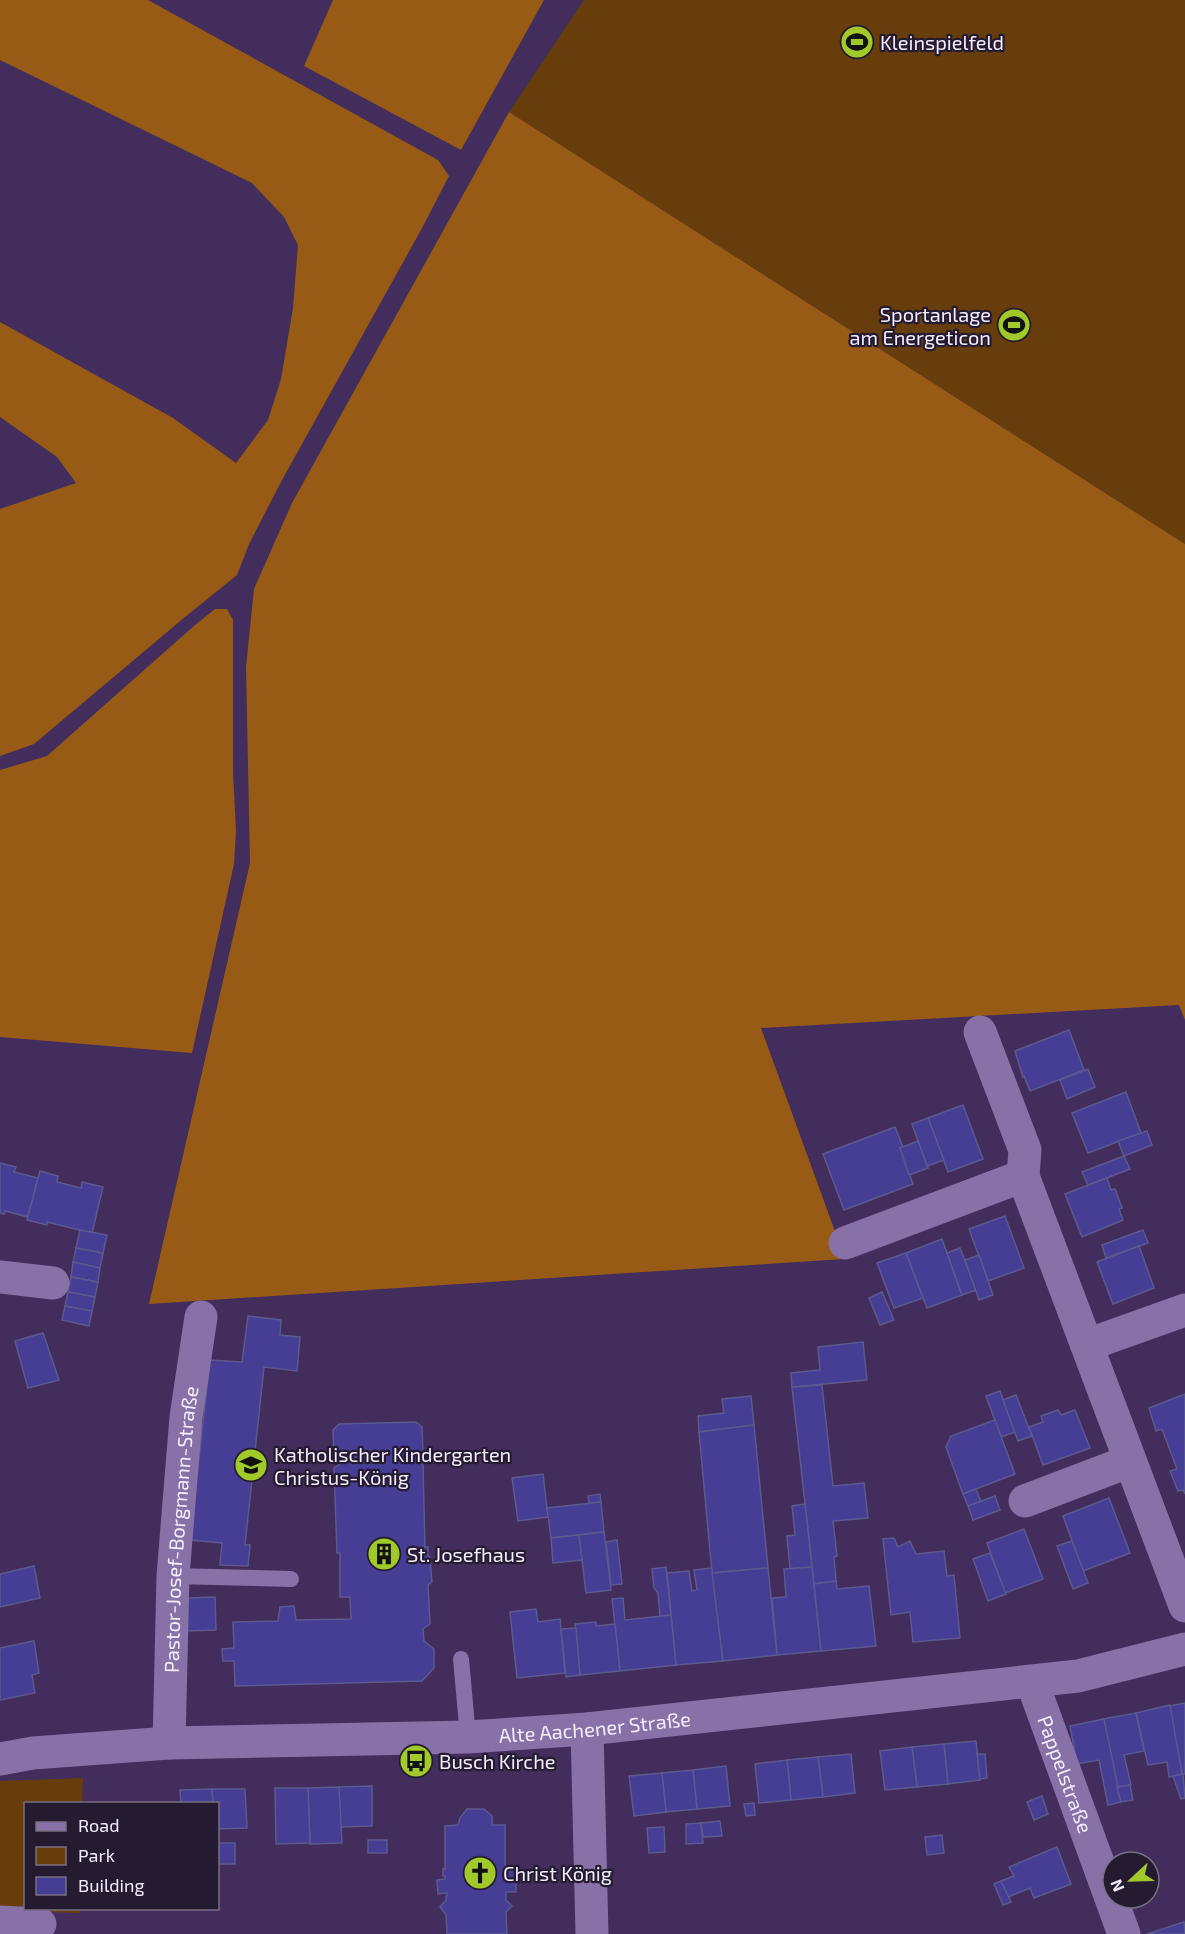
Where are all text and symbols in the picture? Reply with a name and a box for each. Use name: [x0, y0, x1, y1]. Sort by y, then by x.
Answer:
sports icon: Kleinspielfeld: [839, 24, 875, 60]
place label: Kleinspielfeld: [880, 30, 1004, 54]
place label: Sportanlage am Energeticon: [850, 302, 991, 349]
sports icon: Sportanlage am Energeticon: [996, 307, 1032, 343]
street label: Pastor-Josef-Borgmann-Straße: [159, 1384, 203, 1673]
place label: Katholischer Kindergarten Christus-König: [274, 1442, 511, 1489]
school or university icon: Katholischer Kindergarten Christus-König: [233, 1447, 269, 1483]
building icon: St. Josefhaus: [366, 1536, 402, 1572]
place label: St. Josefhaus: [407, 1542, 525, 1566]
street label: Alte Aachener Straße: [498, 1706, 692, 1747]
street label: Pappelstraße: [1033, 1712, 1098, 1836]
bus stop icon: Busch Kirche: [398, 1743, 434, 1779]
place label: Busch Kirche: [439, 1749, 556, 1773]
legend: [24, 1802, 219, 1910]
text: Road: [78, 1814, 119, 1836]
text: Park: [78, 1844, 115, 1866]
north arrow: [1101, 1850, 1161, 1910]
church icon: Christ König: [462, 1855, 498, 1891]
place label: Christ König: [503, 1861, 612, 1885]
text: Building: [78, 1874, 145, 1896]
text: N: [1106, 1877, 1128, 1895]

